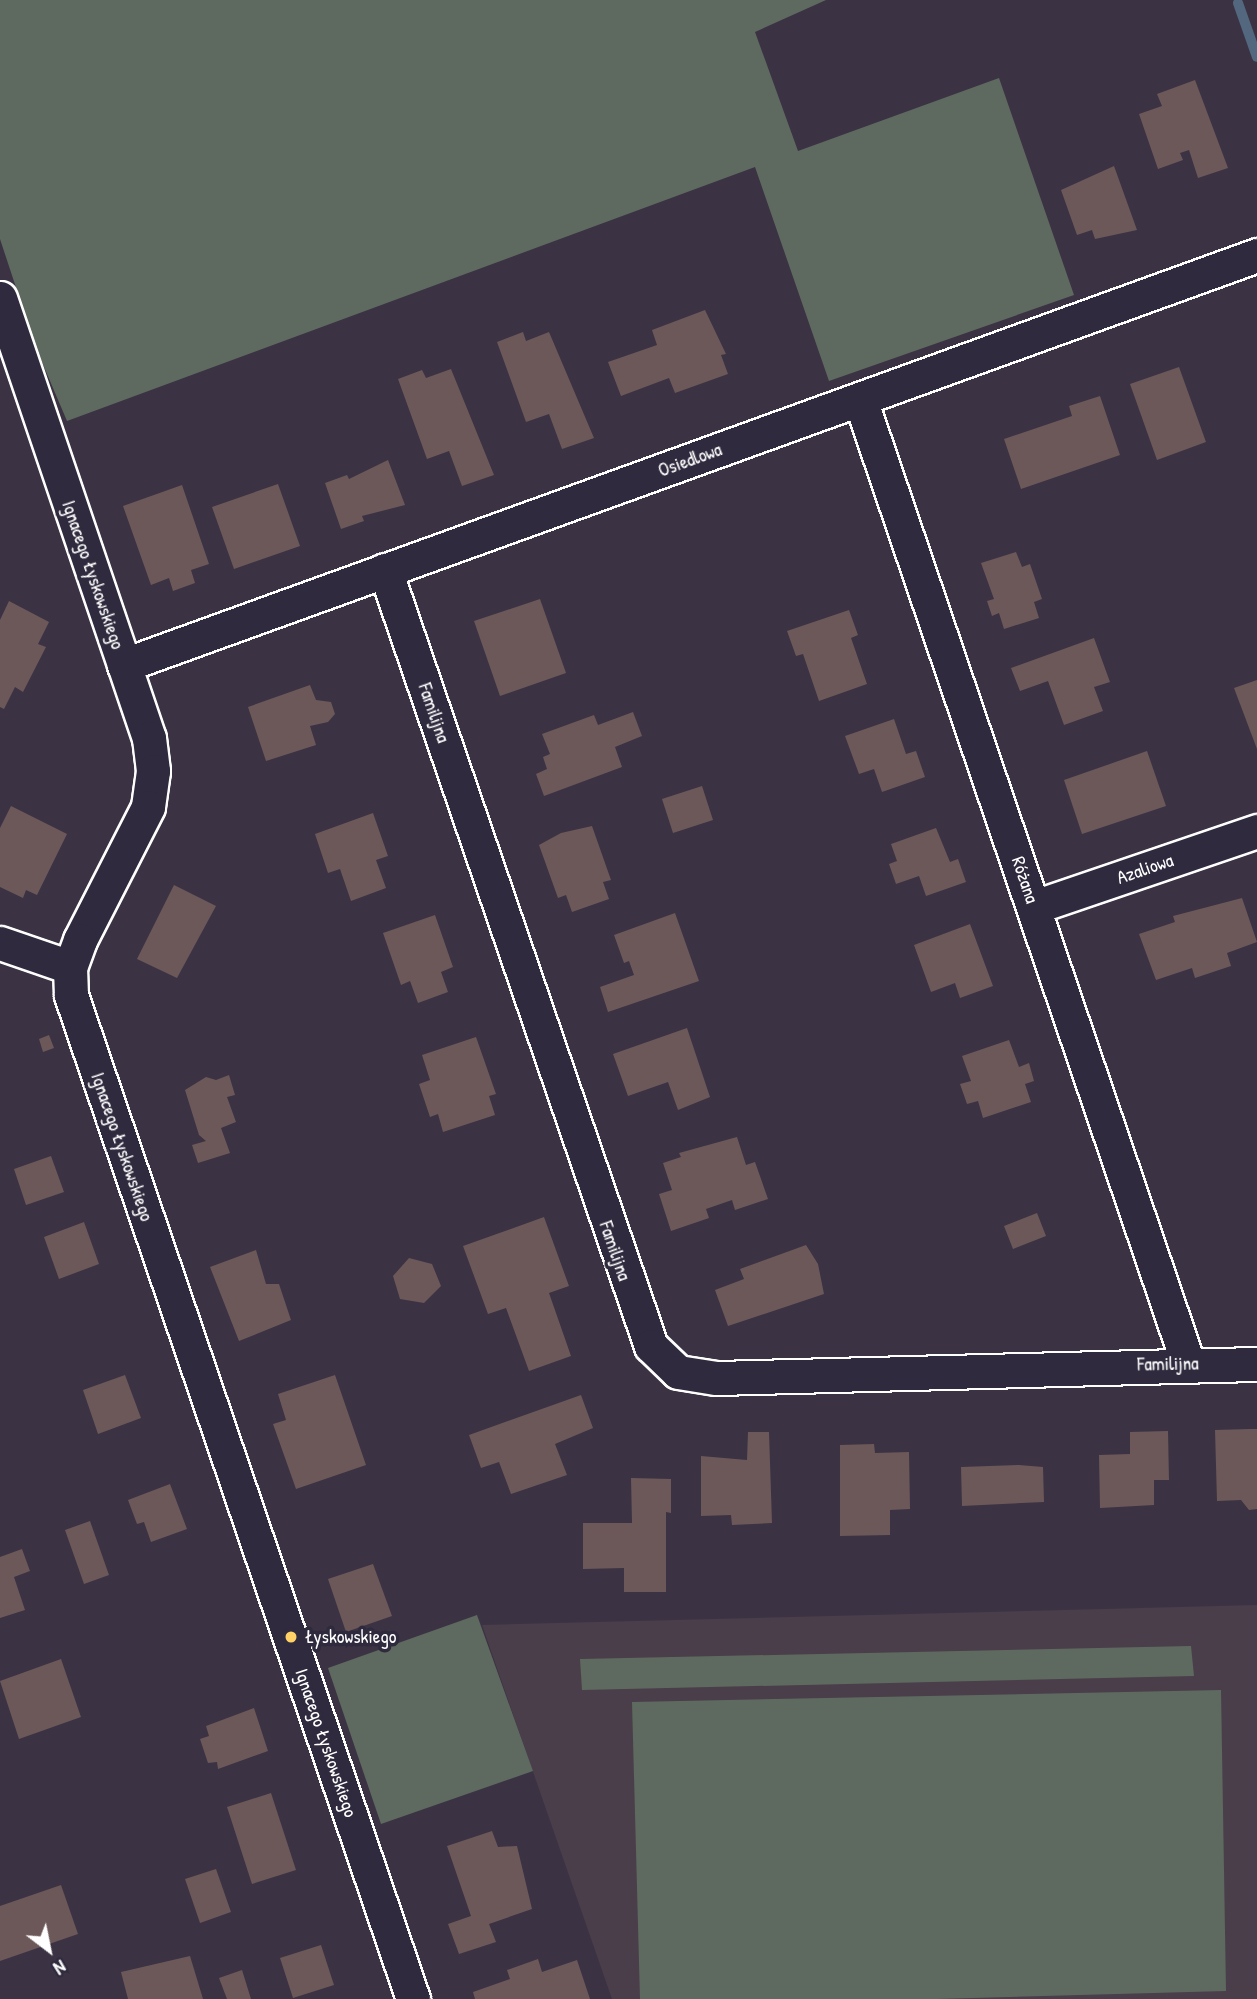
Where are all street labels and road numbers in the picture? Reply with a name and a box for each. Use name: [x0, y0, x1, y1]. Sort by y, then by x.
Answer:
street label: Osiedlowa: [655, 438, 725, 482]
street label: Ignacego Łyskowskiego: [57, 498, 129, 652]
street label: Familijna: [413, 680, 455, 746]
street label: Azaliowa: [1114, 849, 1176, 889]
street label: Różana: [1006, 854, 1044, 906]
street label: Ignacego Łyskowskiego: [86, 1070, 158, 1224]
street label: Familijna: [594, 1218, 636, 1284]
street label: Familijna: [1137, 1352, 1199, 1376]
street label: Ignacego Łyskowskiego: [290, 1666, 362, 1820]

